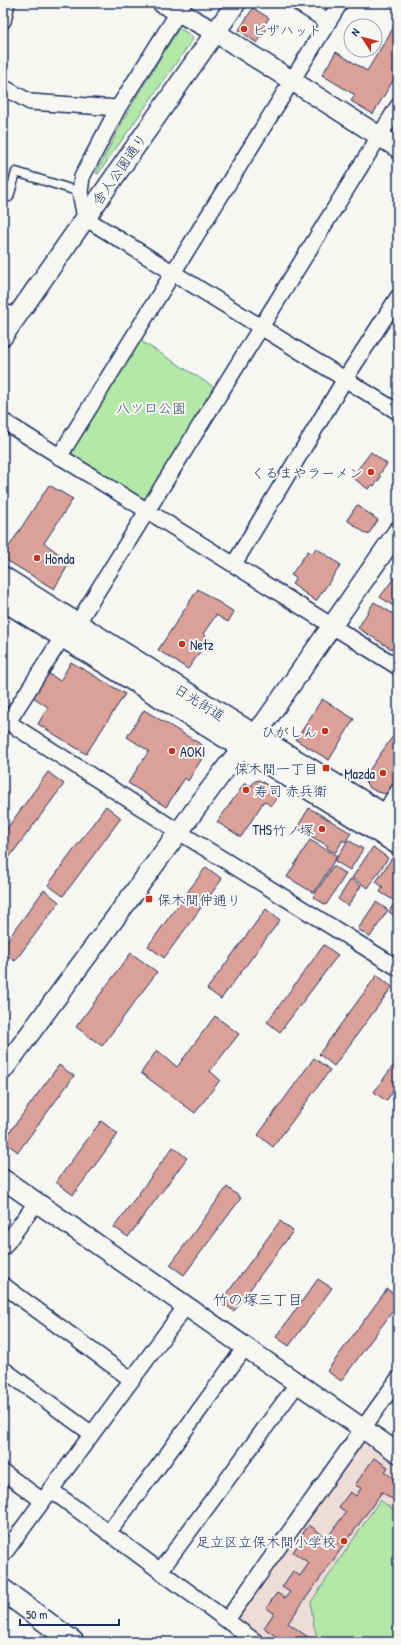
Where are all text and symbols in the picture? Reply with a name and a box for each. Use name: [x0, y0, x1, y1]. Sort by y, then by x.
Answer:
north arrow: [343, 18, 383, 58]
place label: ピザハット: [252, 20, 322, 39]
marker: ピザハット: [239, 24, 249, 34]
text: N: [348, 26, 362, 39]
street label: 舎人公園通り: [87, 129, 151, 209]
park label: 八ツ口公園: [116, 398, 186, 417]
place label: くるまやラーメン: [251, 463, 363, 482]
marker: くるまやラーメン: [366, 467, 376, 477]
place label: Honda: [45, 549, 75, 568]
marker: Honda: [32, 553, 42, 563]
place label: Netz: [190, 635, 214, 654]
marker: Netz: [177, 639, 187, 649]
street label: 日光街道: [171, 679, 229, 725]
place label: ひがしん: [261, 722, 317, 741]
marker: ひがしん: [320, 726, 330, 736]
place label: AOKI: [180, 742, 205, 761]
marker: AOKI: [167, 746, 177, 756]
place label: 保木間一丁目: [234, 759, 318, 778]
marker: 保木間一丁目: [321, 763, 331, 773]
place label: Mazda: [344, 764, 376, 783]
marker: Mazda: [378, 768, 388, 778]
place label: 寿司 赤兵衛: [254, 781, 327, 800]
marker: 寿司 赤兵衛: [241, 785, 251, 795]
place label: THS竹ノ塚: [252, 820, 314, 839]
marker: THS竹ノ塚: [317, 824, 327, 834]
place label: 保木間仲通り: [157, 890, 241, 909]
marker: 保木間仲通り: [144, 894, 154, 904]
district label: 竹の塚三丁目: [213, 1289, 303, 1310]
place label: 足立区立保木間小学校: [196, 1532, 336, 1551]
marker: 足立区立保木間小学校: [339, 1536, 349, 1546]
scale bar: [20, 1601, 119, 1627]
text: 50 m: [26, 1606, 47, 1623]

